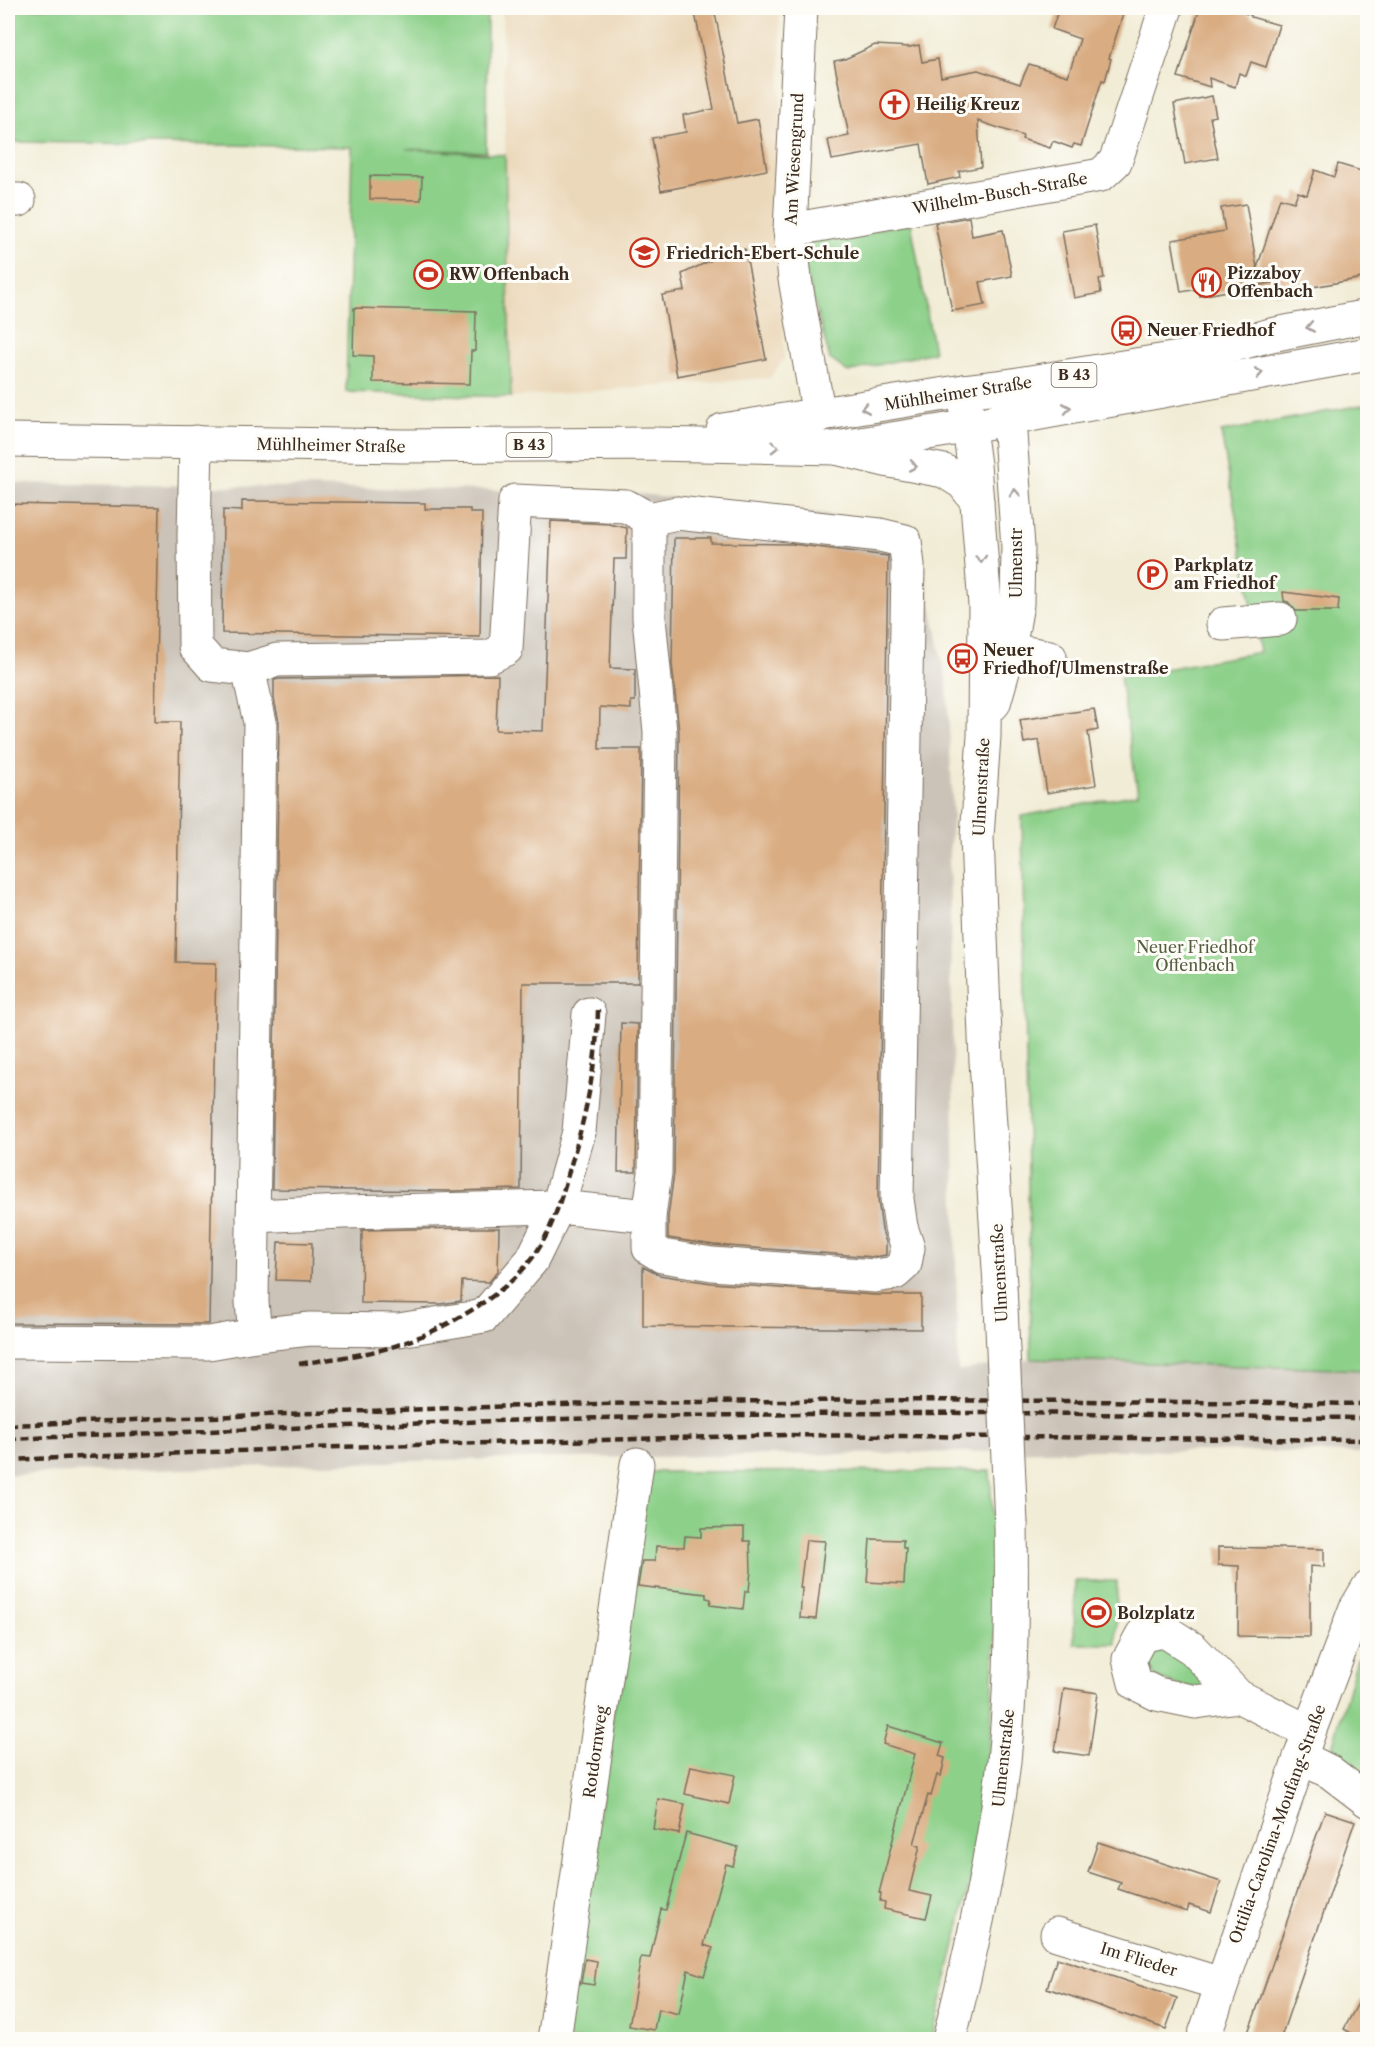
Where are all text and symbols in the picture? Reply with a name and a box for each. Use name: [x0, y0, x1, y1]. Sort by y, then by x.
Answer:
church icon: Heilig Kreuz: [879, 88, 911, 120]
street label: Am Wiesengrund: [780, 92, 807, 227]
place label: Heilig Kreuz: [916, 94, 1020, 114]
street label: Wilhelm-Busch-Straße: [910, 168, 1089, 218]
school or university icon: Friedrich-Ebert-Schule: [629, 237, 661, 269]
place label: Friedrich-Ebert-Schule: [666, 243, 860, 263]
sports icon: RW Offenbach: [412, 258, 444, 290]
place label: Pizzaboy Offenbach: [1227, 263, 1313, 301]
place label: RW Offenbach: [449, 264, 569, 284]
restaurant icon: Pizzaboy Offenbach: [1190, 266, 1222, 298]
bus stop icon: Neuer Friedhof: [1110, 314, 1142, 346]
place label: Neuer Friedhof: [1147, 320, 1276, 340]
one-way arrow: [1305, 320, 1315, 333]
road number: B 43: [1052, 363, 1096, 387]
one-way arrow: [1254, 368, 1264, 380]
street label: Mühlheimer Straße: [883, 371, 1033, 415]
one-way arrow: [860, 401, 870, 414]
one-way arrow: [1062, 402, 1072, 415]
road number: B 43: [506, 433, 552, 457]
street label: Mühlheimer Straße: [256, 434, 406, 456]
one-way arrow: [771, 440, 780, 453]
one-way arrow: [908, 459, 918, 472]
one-way arrow: [1008, 488, 1021, 497]
street label: Ulmenstr: [1006, 528, 1026, 598]
one-way arrow: [975, 555, 988, 564]
place label: Parkplatz am Friedhof: [1174, 555, 1278, 593]
parking icon: Parkplatz am Friedhof: [1137, 558, 1169, 590]
place label: Neuer Friedhof/Ulmenstraße: [983, 640, 1169, 678]
bus stop icon: Neuer Friedhof/Ulmenstraße: [946, 643, 978, 675]
street label: Ulmenstraße: [968, 737, 994, 837]
park label: Neuer Friedhof Offenbach: [1136, 937, 1256, 975]
street label: Ulmenstraße: [986, 1223, 1012, 1323]
sports icon: Bolzplatz: [1080, 1597, 1112, 1629]
place label: Bolzplatz: [1117, 1603, 1195, 1623]
street label: Ottilia-Carolina-Moufang-Straße: [1224, 1702, 1330, 1946]
street label: Rotdornweg: [579, 1704, 611, 1800]
street label: Ulmenstraße: [988, 1708, 1018, 1808]
street label: Im Flieder: [1098, 1938, 1180, 1980]

